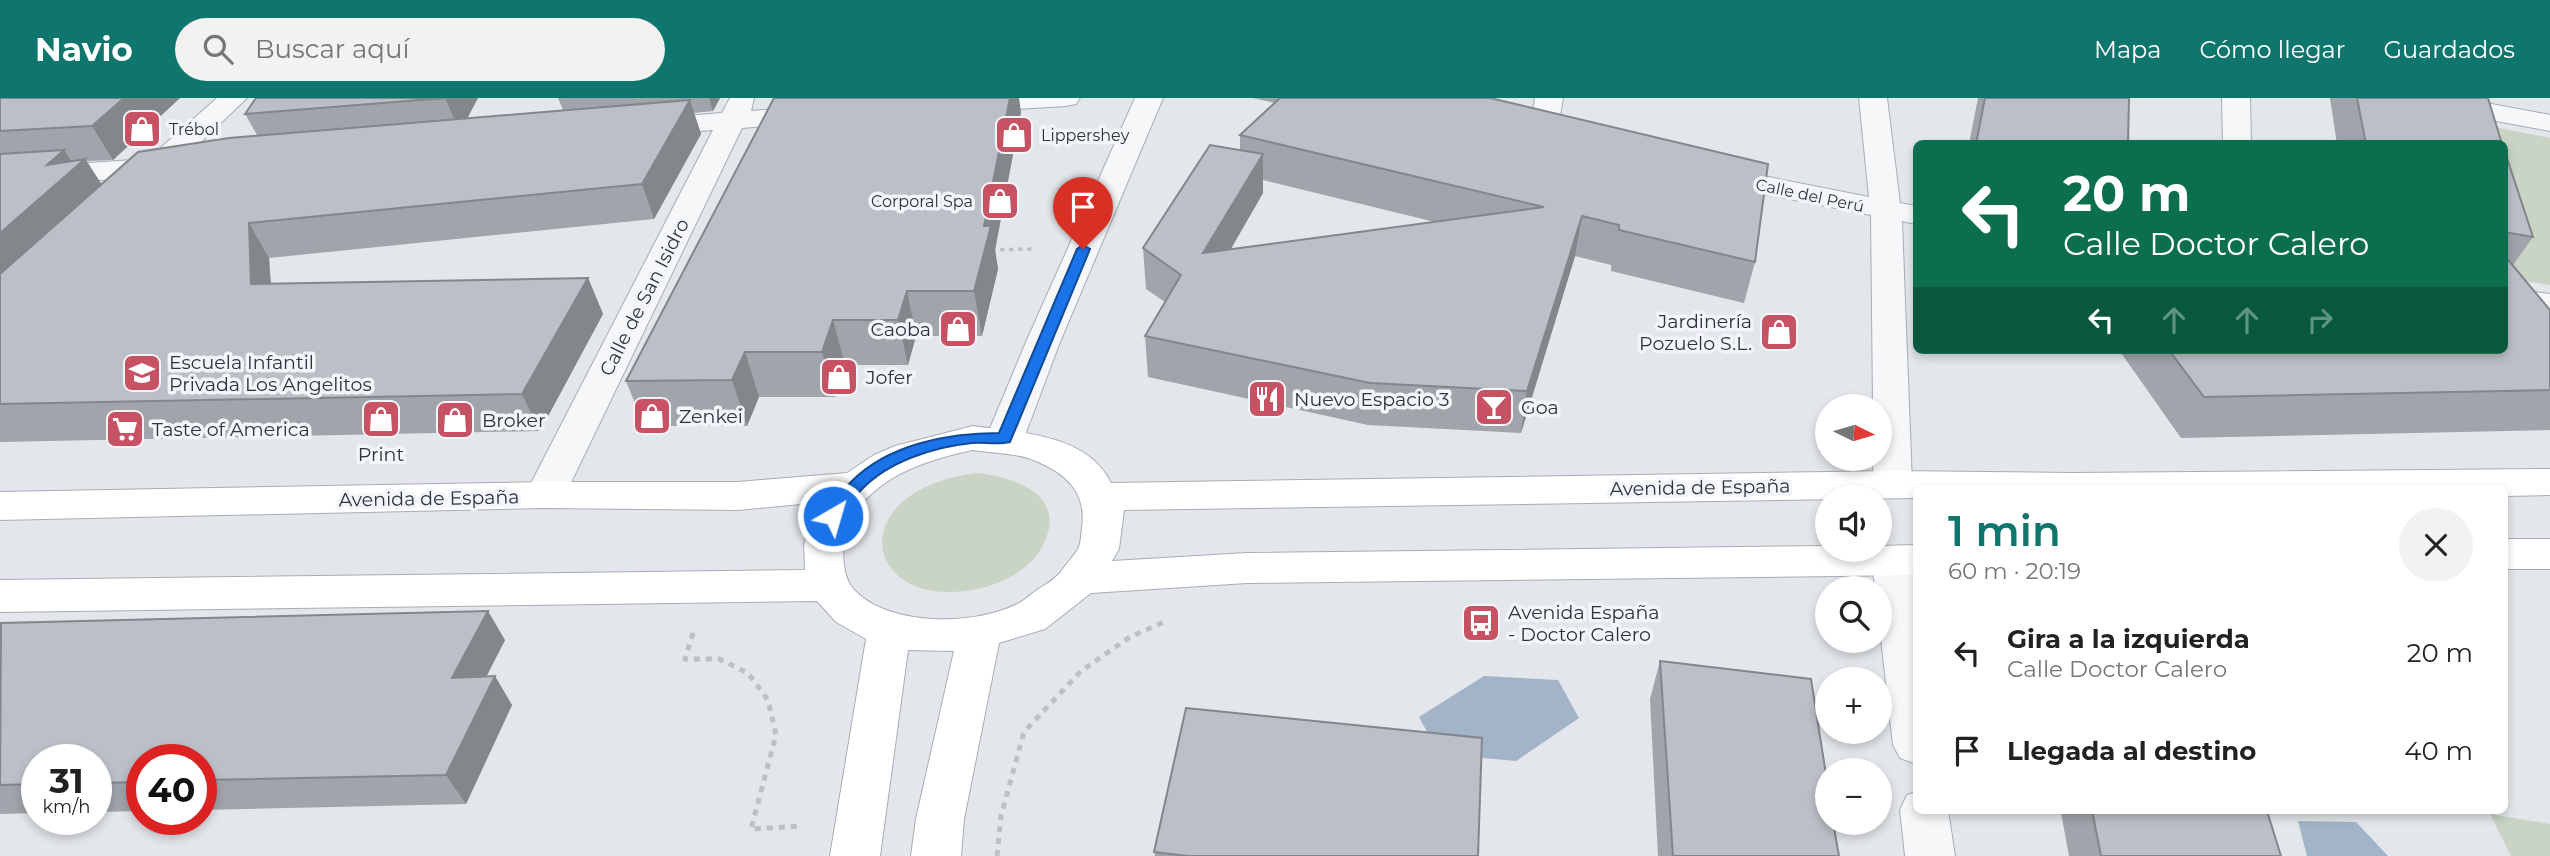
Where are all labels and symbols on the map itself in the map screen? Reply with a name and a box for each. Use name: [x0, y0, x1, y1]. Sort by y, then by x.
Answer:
shop icon: Trébol: [121, 108, 163, 150]
shop icon: Lippershey: [993, 114, 1035, 156]
place label: Trébol: [169, 120, 219, 139]
place label: Lippershey: [1041, 126, 1130, 145]
street label: Calle del Perú: [1754, 175, 1866, 216]
pin: [1053, 177, 1113, 249]
shop icon: Corporal Spa: [979, 180, 1021, 222]
place label: Corporal Spa: [871, 192, 973, 211]
street label: Calle de San Isidro: [595, 215, 694, 380]
shop icon: Caoba: [937, 308, 979, 350]
place label: Jardinería Pozuelo S.L.: [1639, 310, 1752, 355]
shop icon: Jardinería Pozuelo S.L.: [1758, 311, 1800, 353]
place label: Caoba: [871, 318, 931, 341]
place label: Escuela Infantil Privada Los Angelitos: [169, 351, 372, 396]
school or university icon: Escuela Infantil Privada Los Angelitos: [121, 352, 163, 394]
shop icon: Jofer: [818, 356, 860, 398]
place label: Jofer: [865, 366, 913, 389]
restaurant icon: Nuevo Espacio 3: [1246, 378, 1288, 420]
bar icon: Goa: [1473, 386, 1515, 428]
place label: Nuevo Espacio 3: [1294, 388, 1450, 411]
north arrow: [1815, 394, 1892, 471]
shop icon: Zenkei: [631, 395, 673, 437]
place label: Goa: [1521, 396, 1559, 419]
shop icon: Print: [360, 398, 402, 440]
shop icon: Broker: [434, 399, 476, 441]
place label: Zenkei: [679, 405, 743, 428]
supermarket icon: Taste of America: [104, 408, 146, 450]
place label: Broker: [482, 409, 546, 432]
place label: Taste of America: [152, 418, 310, 441]
place label: Print: [358, 443, 404, 466]
street label: Avenida de España: [1609, 474, 1791, 501]
position arrow: [796, 479, 870, 553]
street label: Avenida de España: [338, 485, 520, 512]
place label: Avenida España - Doctor Calero: [1508, 601, 1660, 646]
bus stop icon: Avenida España - Doctor Calero: [1460, 602, 1502, 644]
speed limit sign: 40: [126, 744, 217, 835]

